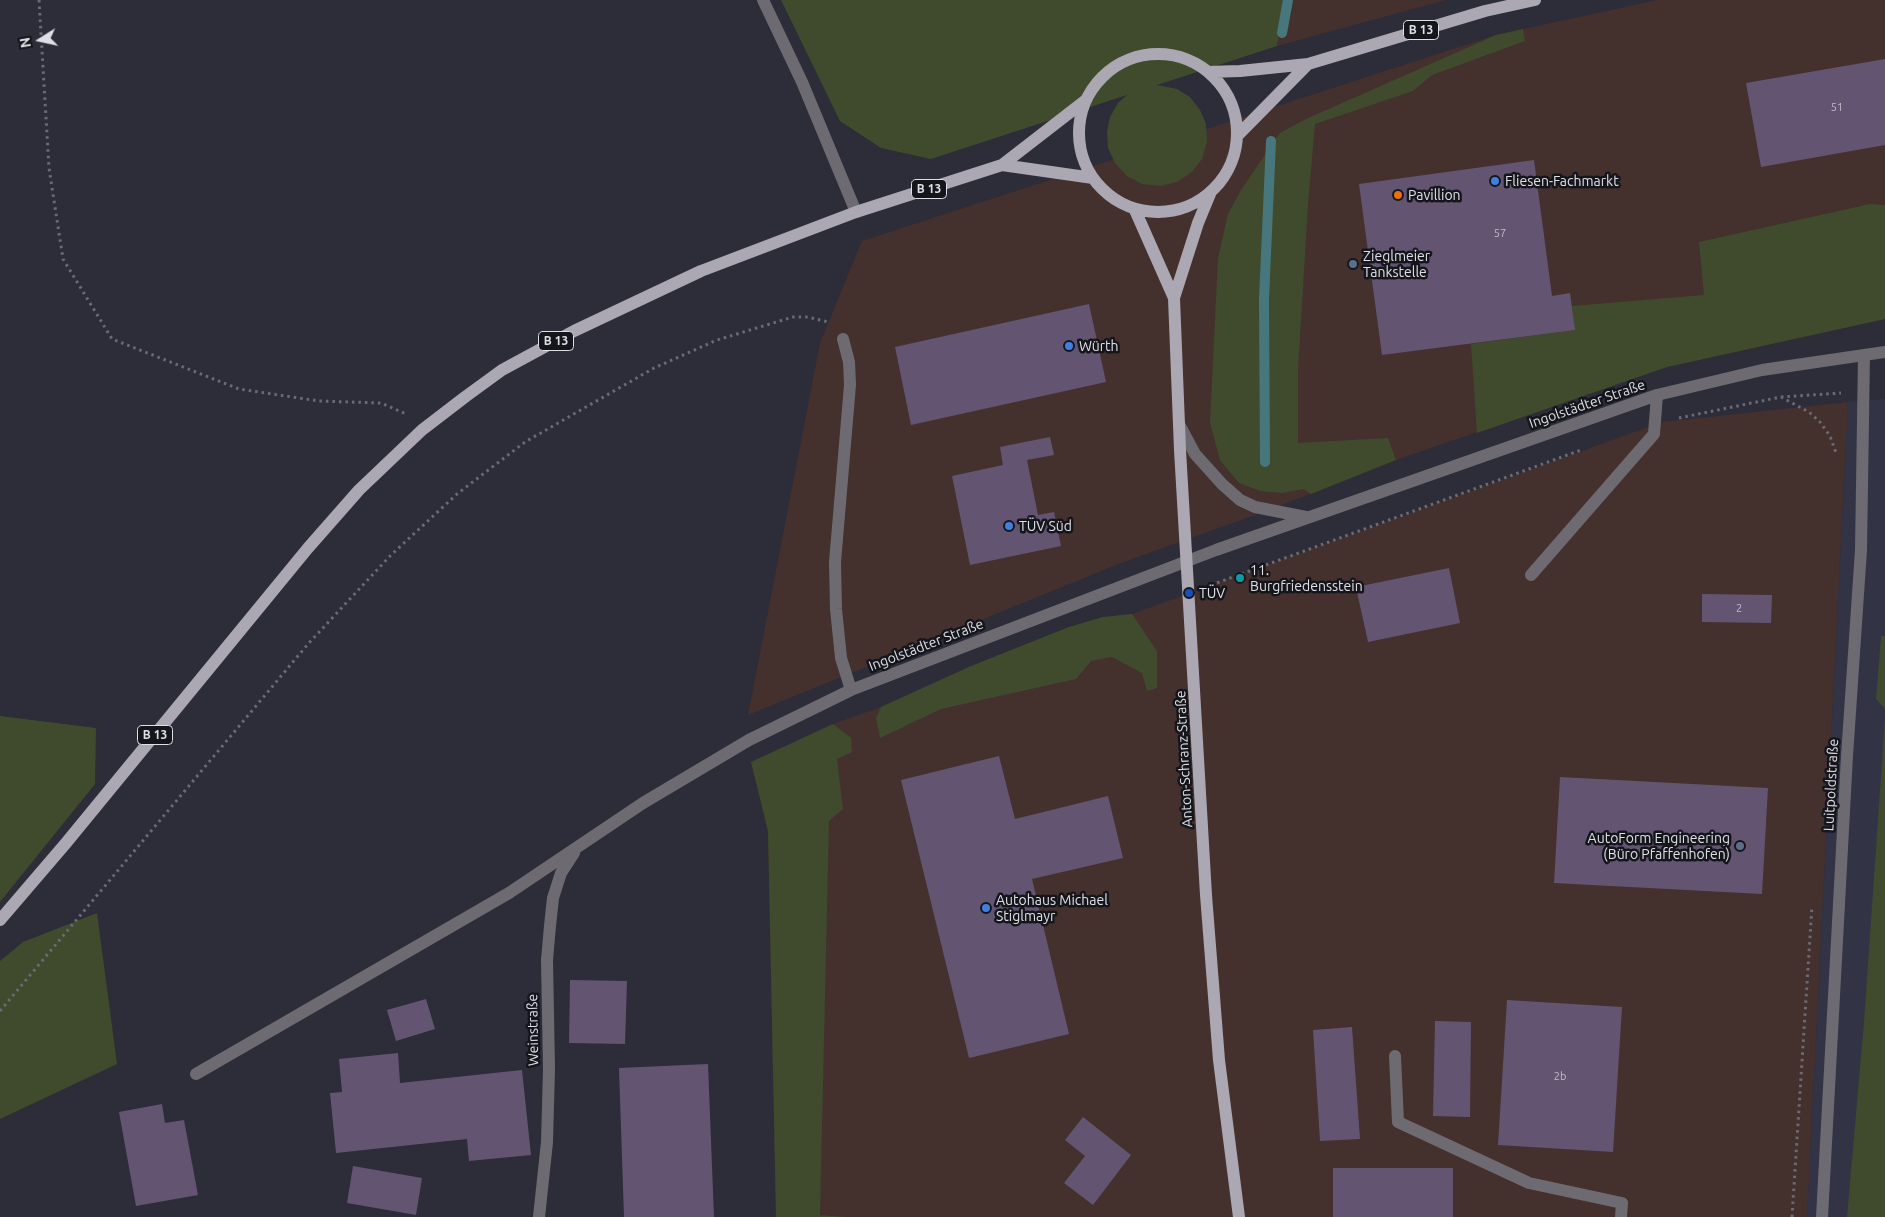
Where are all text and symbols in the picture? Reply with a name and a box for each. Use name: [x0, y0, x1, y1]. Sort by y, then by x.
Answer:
north arrow: [15, 15, 65, 65]
road number: B 13: [1404, 20, 1438, 40]
text: N: [16, 36, 34, 49]
house number: 51: [1831, 100, 1843, 114]
place label: Fliesen-Fachmarkt: [1505, 173, 1619, 189]
marker: Fliesen-Fachmarkt: [1489, 175, 1501, 187]
road number: B 13: [912, 180, 946, 198]
place label: Pavillion: [1408, 187, 1461, 203]
marker: Pavillion: [1392, 189, 1404, 201]
house number: 57: [1494, 226, 1506, 240]
place label: Zieglmeier Tankstelle: [1363, 248, 1430, 280]
marker: Zieglmeier Tankstelle: [1347, 258, 1359, 270]
road number: B 13: [538, 332, 574, 351]
place label: Würth: [1079, 338, 1119, 354]
marker: Würth: [1063, 340, 1075, 352]
street label: Ingolstädter Straße: [1527, 376, 1647, 432]
place label: TÜV Süd: [1019, 518, 1072, 534]
marker: TÜV Süd: [1003, 520, 1015, 532]
place label: 11. Burgfriedensstein: [1250, 562, 1363, 594]
marker: 11. Burgfriedensstein: [1234, 572, 1246, 584]
place label: TÜV: [1199, 585, 1225, 601]
marker: TÜV: [1183, 587, 1195, 599]
house number: 2: [1736, 601, 1742, 615]
street label: Ingolstädter Straße: [866, 615, 986, 675]
street label: Anton-Schranz-Straße: [1172, 690, 1196, 828]
road number: B 13: [138, 726, 172, 744]
street label: Luitpoldstraße: [1820, 738, 1842, 832]
place label: AutoForm Engineering (Büro Pfaffenhofen): [1588, 830, 1730, 862]
marker: AutoForm Engineering (Büro Pfaffenhofen): [1734, 840, 1746, 852]
place label: Autohaus Michael Stiglmayr: [996, 892, 1108, 924]
marker: Autohaus Michael Stiglmayr: [980, 902, 992, 914]
street label: Weinstraße: [524, 994, 542, 1066]
house number: 2b: [1554, 1069, 1566, 1083]

